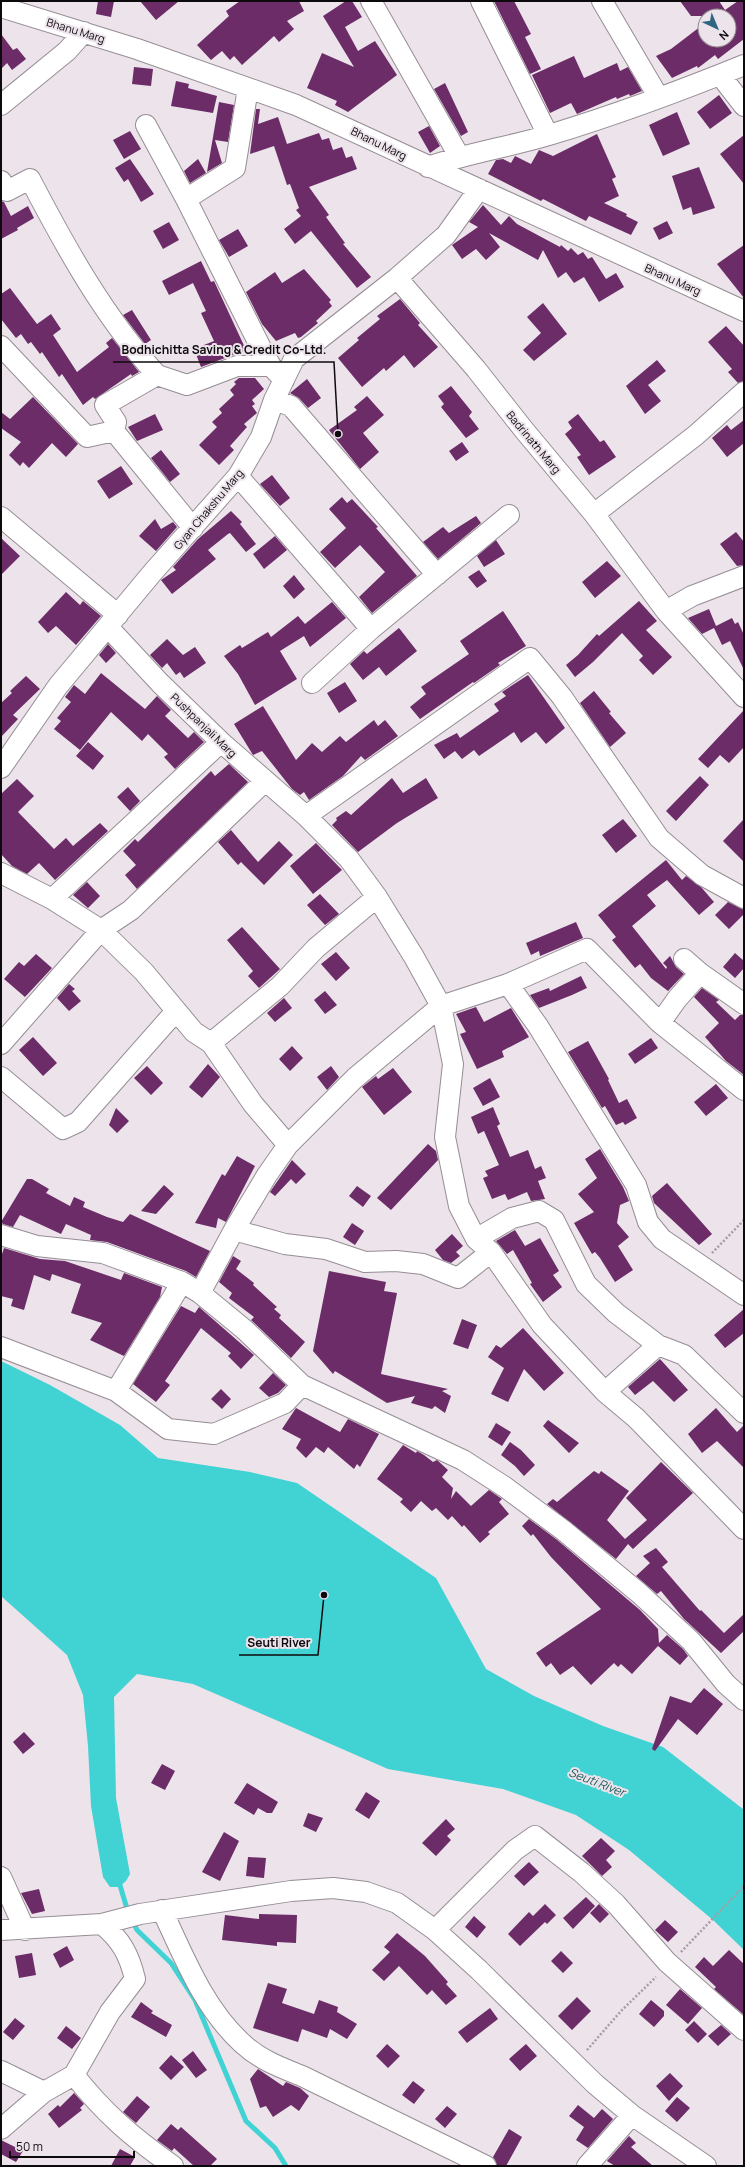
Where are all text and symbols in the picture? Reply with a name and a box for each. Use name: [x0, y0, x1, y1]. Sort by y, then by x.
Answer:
north arrow: [697, 8, 737, 48]
street label: Bhanu Marg: [45, 14, 107, 46]
text: N: [716, 27, 732, 44]
street label: Bhanu Marg: [349, 123, 409, 163]
street label: Bhanu Marg: [642, 260, 704, 298]
callout: Bodhichitta Saving & Credit Co-Ltd.: [113, 338, 334, 362]
text: Bodhichitta Saving & Credit Co-Ltd.: [122, 341, 326, 358]
street label: Badrinath Marg: [503, 408, 565, 476]
street label: Gyan Chakshu Marg: [170, 466, 246, 552]
street label: Pushpanjali Marg: [168, 690, 240, 760]
callout: Seuti River: [239, 1631, 318, 1655]
text: Seuti River: [247, 1634, 311, 1651]
water label: Seuti River: [566, 1763, 629, 1801]
scale bar: [10, 2133, 134, 2159]
text: 50 m: [16, 2138, 43, 2155]

